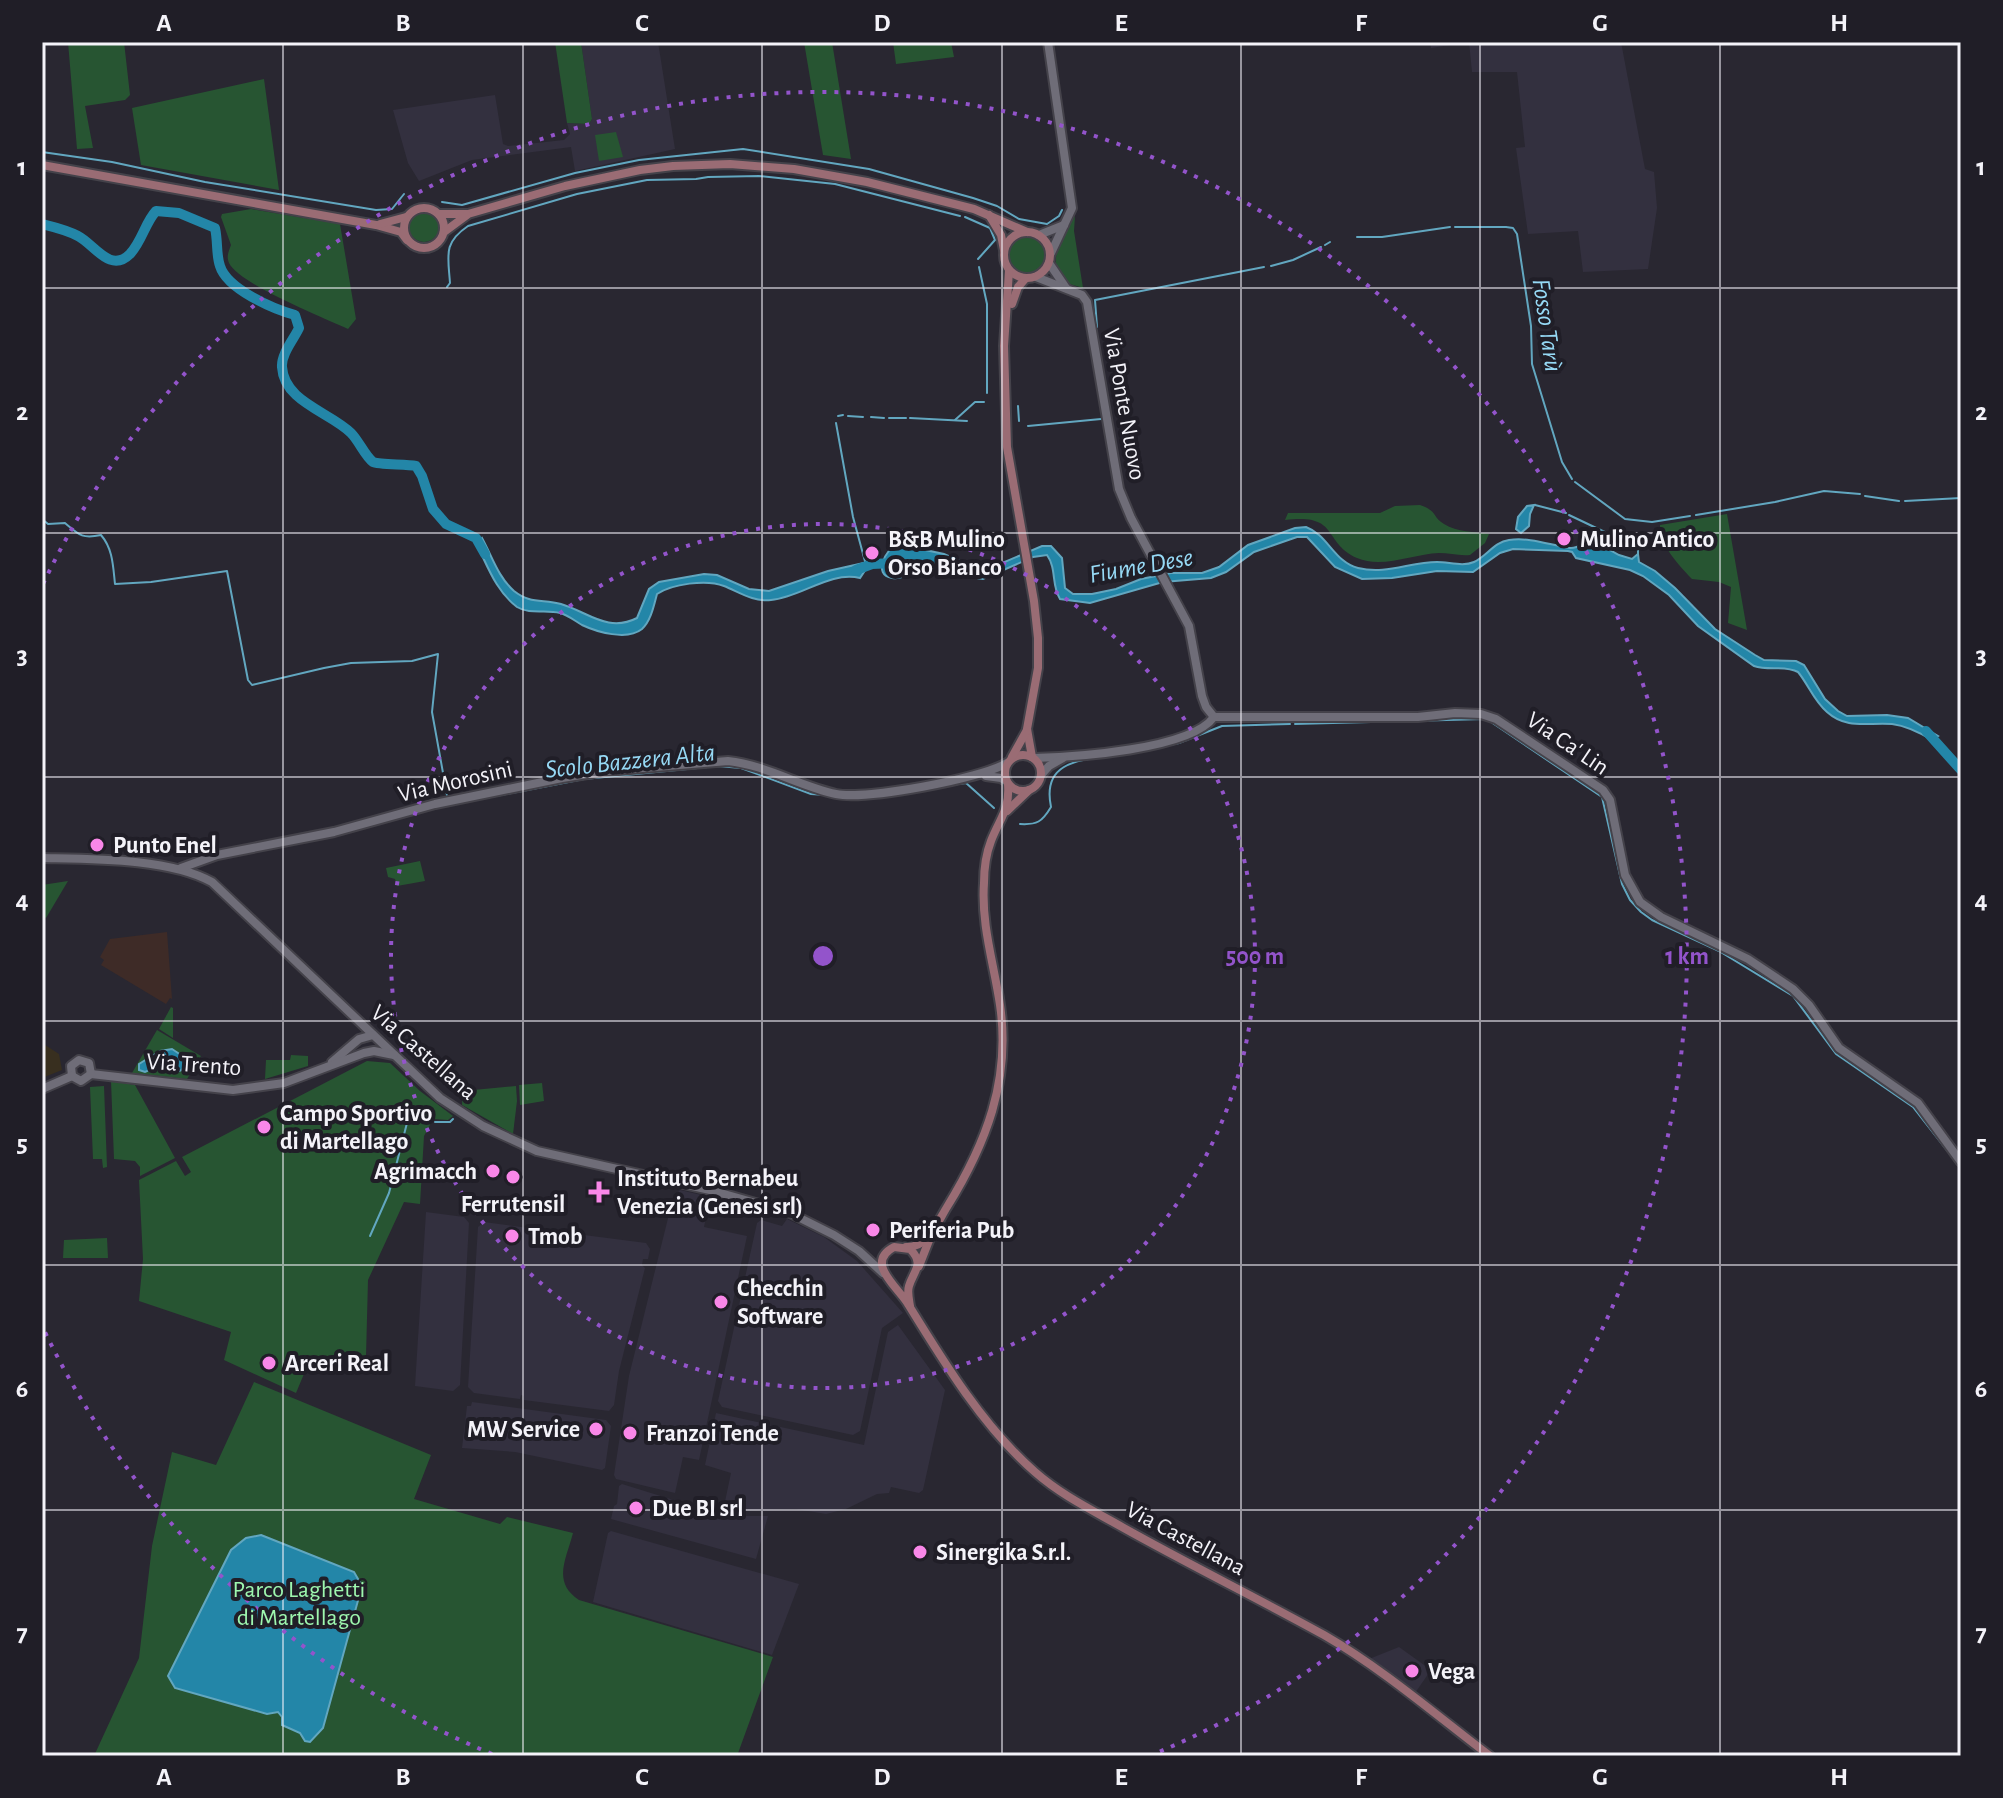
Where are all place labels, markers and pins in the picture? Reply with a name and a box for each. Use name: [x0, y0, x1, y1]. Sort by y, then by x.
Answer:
place label: B&B Mulino Orso Bianco: [888, 528, 1005, 580]
place label: Mulino Antico: [1580, 528, 1715, 552]
marker: Mulino Antico: [1555, 530, 1573, 548]
marker: B&B Mulino Orso Bianco: [863, 544, 881, 562]
place label: Punto Enel: [113, 834, 217, 858]
marker: Punto Enel: [88, 836, 106, 854]
centre of rings: [809, 942, 837, 970]
place label: Campo Sportivo di Martellago: [280, 1102, 432, 1154]
marker: Campo Sportivo di Martellago: [255, 1118, 273, 1136]
place label: Agrimacch: [374, 1160, 477, 1184]
marker: Agrimacch: [484, 1162, 502, 1180]
place label: Instituto Bernabeu Venezia (Genesi srl): [617, 1167, 803, 1219]
marker: Ferrutensil: [504, 1168, 522, 1186]
marker: Instituto Bernabeu Venezia (Genesi srl): [588, 1181, 610, 1203]
place label: Ferrutensil: [461, 1193, 565, 1217]
place label: Periferia Pub: [889, 1219, 1014, 1243]
marker: Periferia Pub: [864, 1221, 882, 1239]
place label: Tmob: [528, 1225, 582, 1249]
marker: Tmob: [503, 1227, 521, 1245]
place label: Checchin Software: [737, 1277, 824, 1329]
marker: Checchin Software: [712, 1293, 730, 1311]
place label: Arceri Real: [285, 1352, 389, 1376]
marker: Arceri Real: [260, 1354, 278, 1372]
place label: MW Service: [467, 1418, 580, 1442]
marker: MW Service: [587, 1420, 605, 1438]
place label: Franzoi Tende: [646, 1422, 779, 1446]
marker: Franzoi Tende: [621, 1424, 639, 1442]
place label: Due BI srl: [652, 1497, 743, 1521]
marker: Due BI srl: [627, 1499, 645, 1517]
place label: Sinergika S.r.l.: [936, 1541, 1071, 1565]
marker: Sinergika S.r.l.: [911, 1543, 929, 1561]
place label: Vega: [1428, 1660, 1475, 1684]
marker: Vega: [1403, 1662, 1421, 1680]

